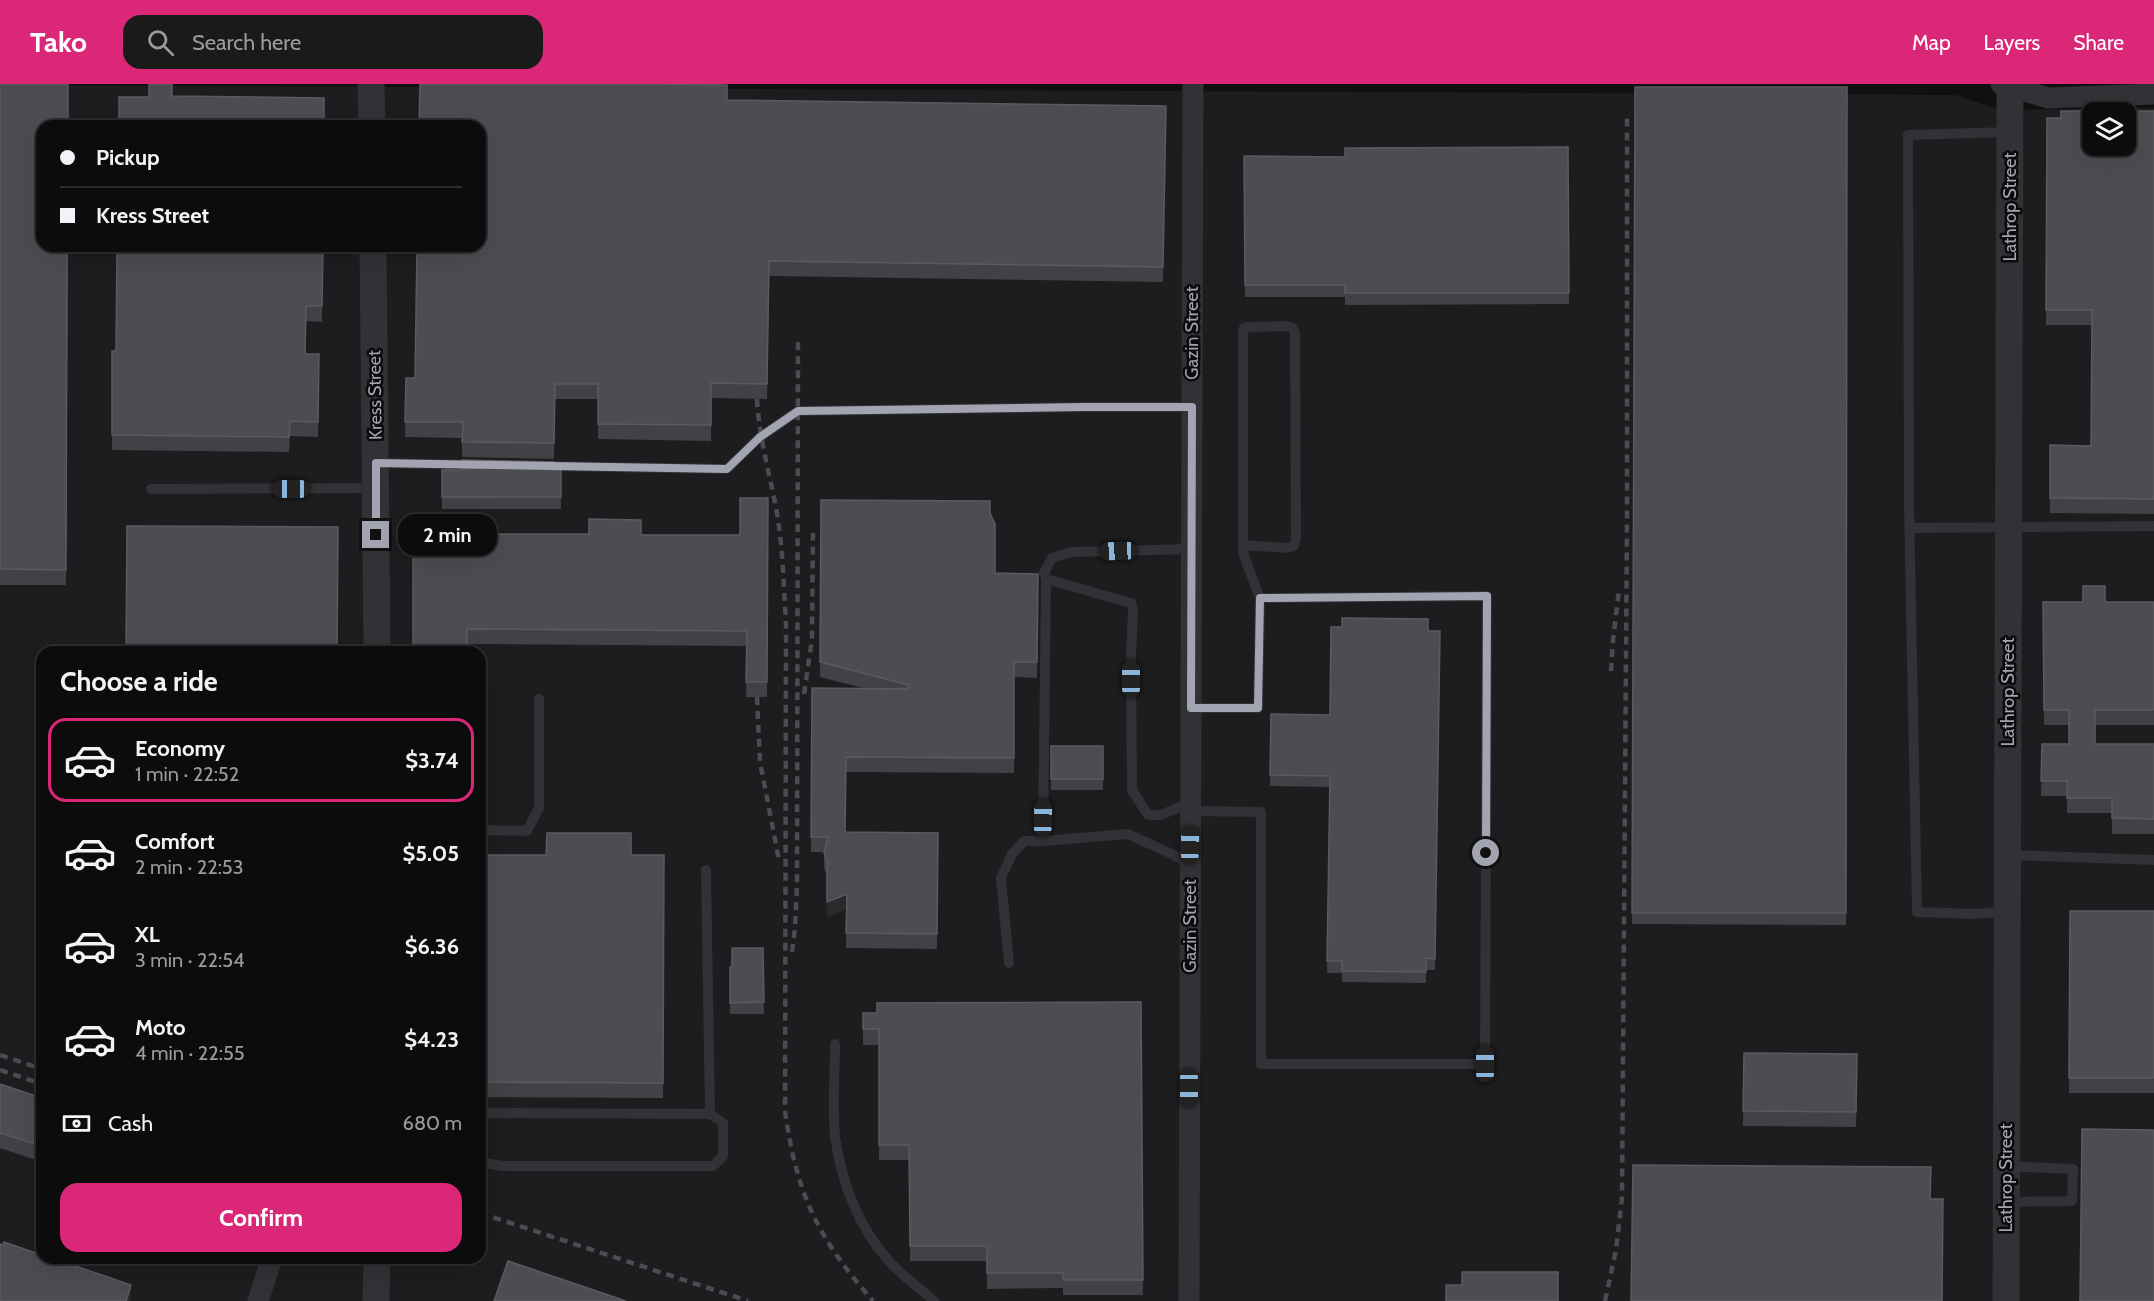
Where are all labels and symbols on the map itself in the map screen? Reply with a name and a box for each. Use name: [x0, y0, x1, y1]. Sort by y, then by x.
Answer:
street label: Lathrop Street: [1999, 153, 2021, 262]
street label: Gazin Street: [1181, 286, 1203, 380]
street label: Kress Street: [363, 350, 387, 440]
car: [273, 480, 309, 498]
callout: 2 min: [397, 514, 496, 556]
route end: [362, 521, 389, 548]
car: [1100, 541, 1136, 561]
street label: Lathrop Street: [1997, 638, 2019, 747]
car: [1122, 661, 1140, 697]
car: [1034, 800, 1052, 836]
car: [1181, 827, 1199, 863]
route start: [1472, 839, 1499, 866]
street label: Gazin Street: [1179, 879, 1201, 973]
car: [1476, 1046, 1494, 1082]
car: [1180, 1070, 1198, 1106]
street label: Lathrop Street: [1995, 1124, 2017, 1233]

